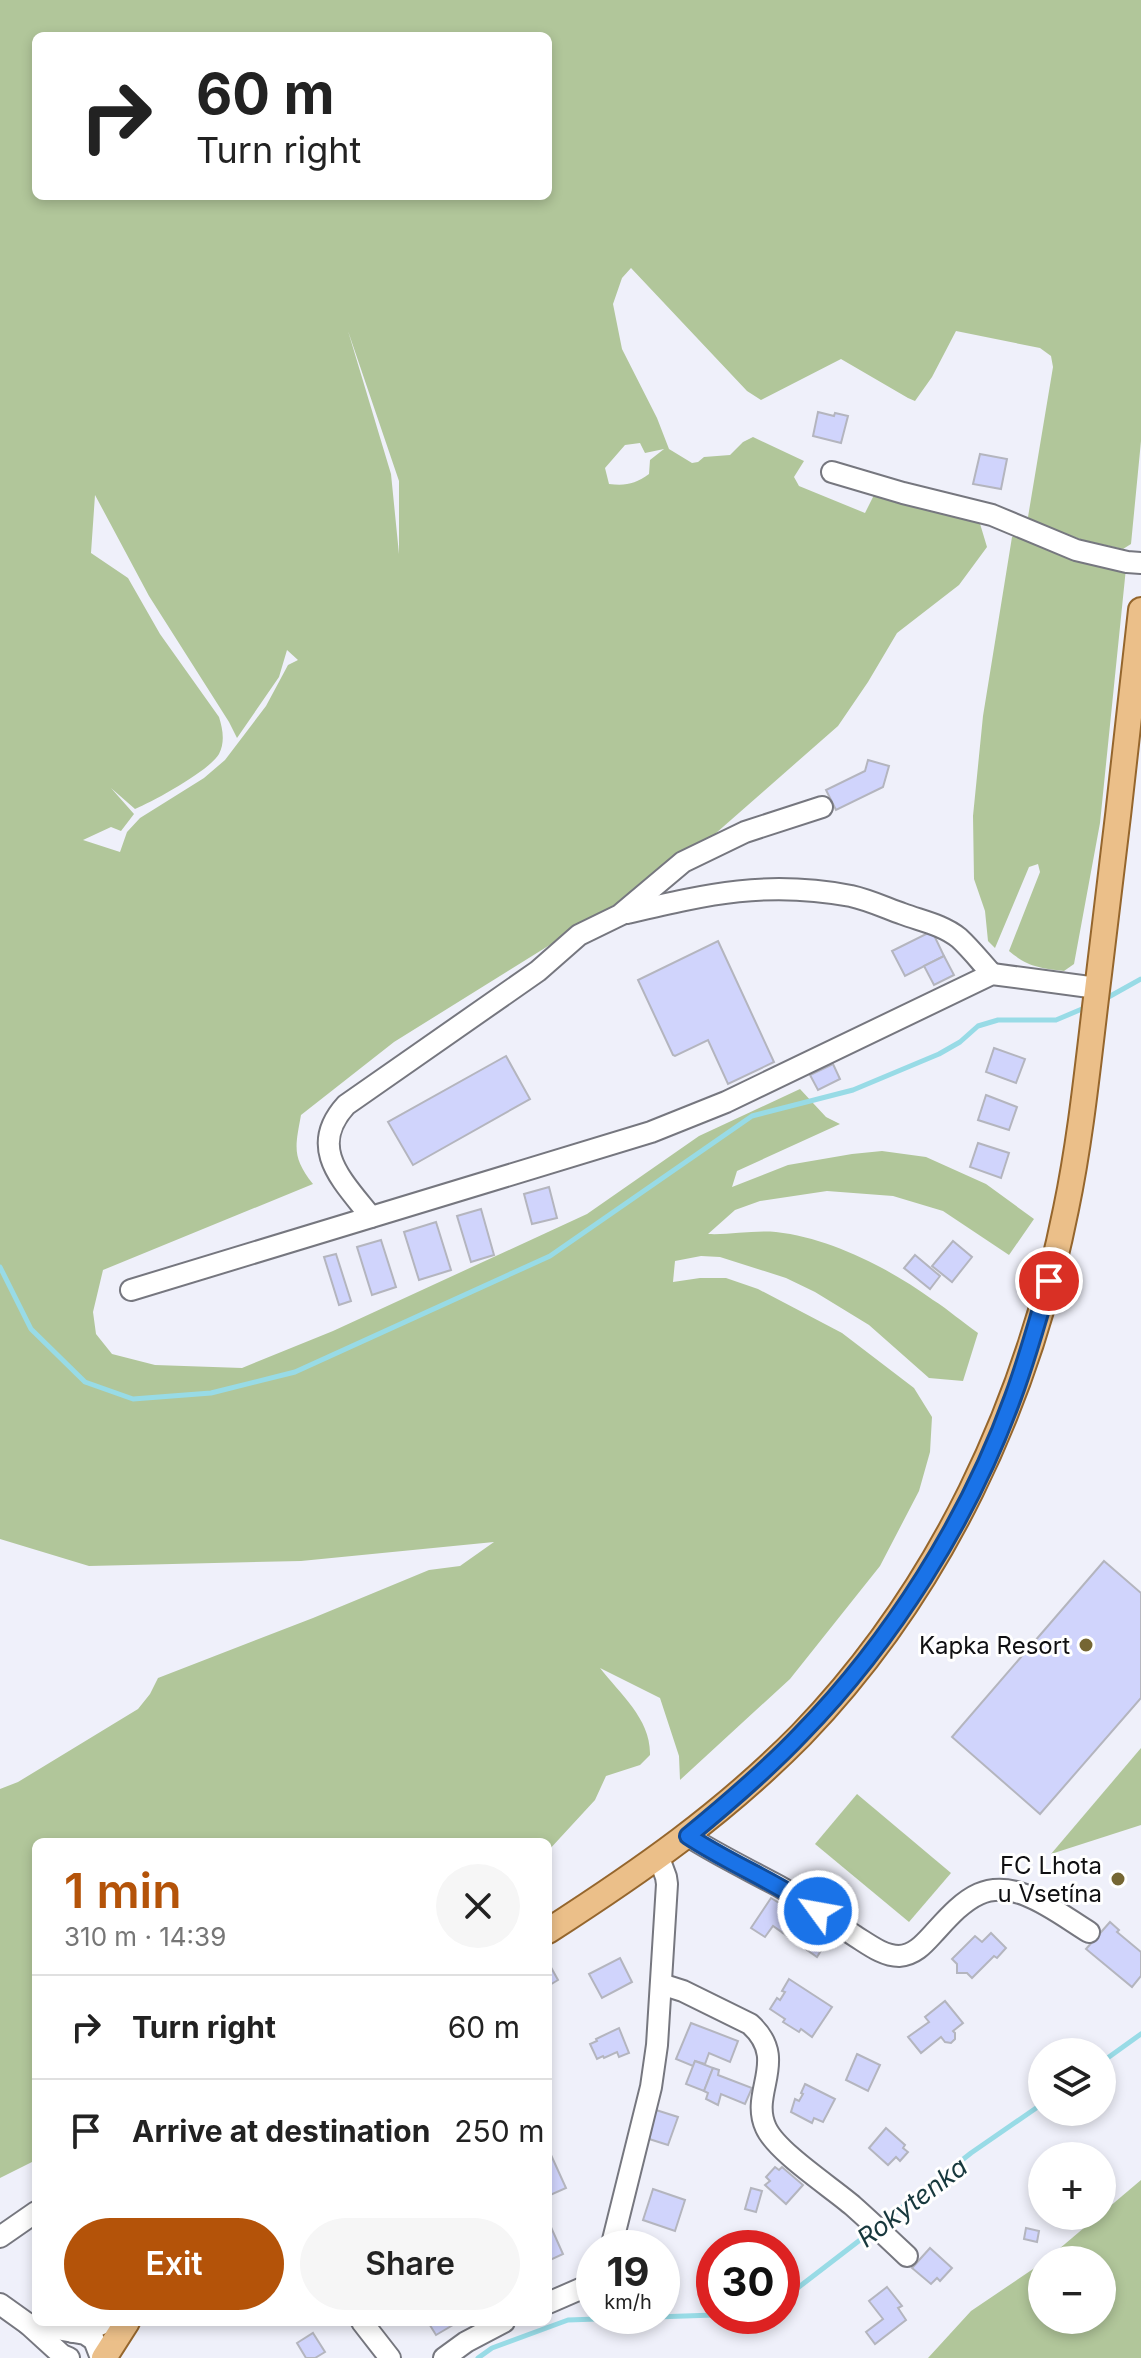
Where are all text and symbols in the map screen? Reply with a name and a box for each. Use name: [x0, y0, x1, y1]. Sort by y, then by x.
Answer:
text: 60 m: [196, 60, 335, 128]
icon: right: [64, 64, 168, 168]
text: Turn right: [196, 128, 361, 172]
pin: [1015, 1247, 1083, 1315]
icon: arrive: [1027, 1259, 1071, 1303]
place label: Kapka Resort: [919, 1631, 1070, 1660]
marker: Kapka Resort: [1077, 1636, 1095, 1654]
place label: FC Lhota u Vsetína: [998, 1851, 1102, 1908]
text: 1 min: [64, 1861, 182, 1920]
button: close: [436, 1864, 520, 1948]
position arrow: [776, 1869, 860, 1953]
marker: FC Lhota u Vsetína: [1109, 1870, 1127, 1888]
text: 310 m · 14:39: [64, 1921, 226, 1952]
icon: right: [64, 2005, 108, 2049]
text: Turn right: [132, 2009, 276, 2045]
text: 60 m: [448, 2009, 520, 2045]
map controls: [1028, 2038, 1116, 2334]
button: layers: [1028, 2038, 1116, 2126]
icon: arrive: [64, 2109, 108, 2153]
text: Arrive at destination: [132, 2113, 430, 2149]
text: 250 m: [454, 2113, 545, 2149]
button: +: [1028, 2142, 1116, 2230]
water label: Rokytenka: [851, 2151, 973, 2253]
button: Exit: [64, 2218, 284, 2310]
button: Share: [300, 2218, 520, 2310]
speed limit sign: 30: [696, 2230, 800, 2334]
button: −: [1028, 2246, 1116, 2334]
text: 19: [606, 2247, 650, 2296]
text: km/h: [604, 2290, 652, 2314]

